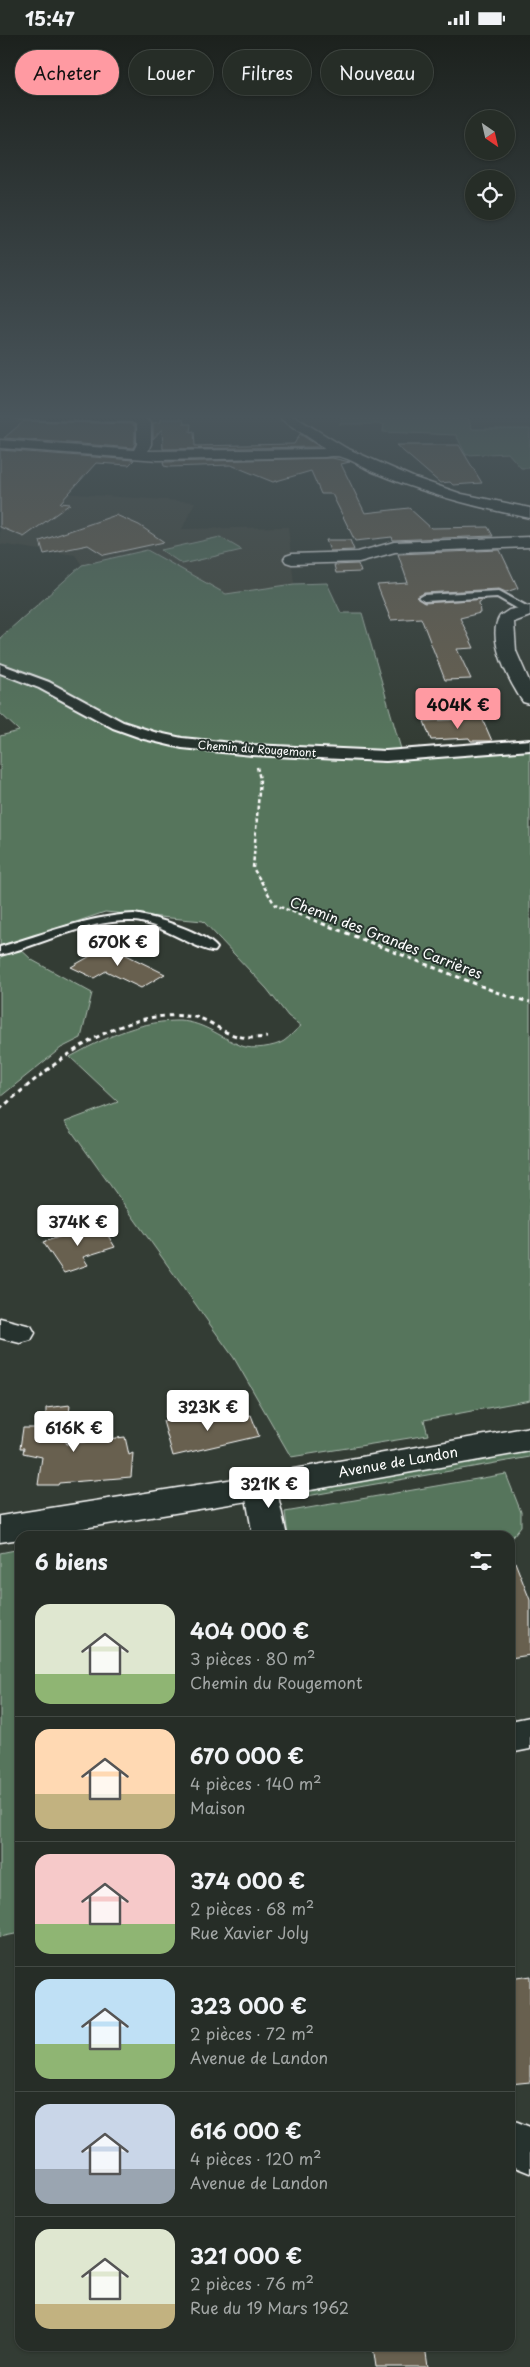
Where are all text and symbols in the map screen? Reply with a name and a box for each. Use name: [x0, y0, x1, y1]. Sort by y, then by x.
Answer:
text: 15:47: [25, 4, 74, 32]
chip: Acheter: [15, 50, 119, 95]
chip: Louer: [129, 50, 213, 95]
chip: Filtres: [223, 50, 311, 95]
chip: Nouveau: [321, 50, 433, 95]
north arrow: [465, 110, 515, 160]
map controls: [465, 110, 515, 220]
button: locate: [465, 170, 515, 220]
pin: 404K €: [417, 687, 499, 730]
text: 404K €: [426, 692, 490, 716]
street label: Chemin du Rougemont: [197, 736, 317, 761]
street label: Chemin des Grandes Carrières: [287, 891, 485, 984]
pin: 670K €: [77, 925, 159, 967]
text: 670K €: [88, 929, 148, 953]
pin: 374K €: [37, 1205, 119, 1247]
text: 374K €: [48, 1209, 108, 1233]
pin: 323K €: [167, 1389, 249, 1432]
text: 323K €: [178, 1394, 238, 1418]
pin: 616K €: [33, 1411, 115, 1453]
text: 616K €: [45, 1415, 103, 1439]
street label: Avenue de Landon: [337, 1441, 459, 1482]
pin: 321K €: [228, 1467, 310, 1509]
text: 321K €: [240, 1471, 298, 1495]
text: 6 biens: [35, 1545, 108, 1577]
icon: filters: [467, 1547, 495, 1575]
text: 404 000 €: [190, 1614, 309, 1646]
icon: home: [75, 1624, 135, 1684]
text: 3 pièces · 80 m²: [190, 1646, 316, 1670]
text: Chemin du Rougemont: [190, 1670, 362, 1694]
text: 670 000 €: [190, 1739, 304, 1771]
icon: home: [75, 1749, 135, 1809]
text: 4 pièces · 140 m²: [190, 1771, 322, 1795]
text: Maison: [190, 1795, 245, 1819]
text: 374 000 €: [190, 1864, 305, 1896]
icon: home: [75, 1874, 135, 1934]
text: 2 pièces · 68 m²: [190, 1896, 314, 1920]
text: Rue Xavier Joly: [190, 1920, 309, 1944]
text: 323 000 €: [190, 1989, 307, 2021]
icon: home: [75, 1999, 135, 2059]
text: 2 pièces · 72 m²: [190, 2021, 314, 2045]
text: Avenue de Landon: [190, 2045, 328, 2069]
text: 616 000 €: [190, 2114, 302, 2146]
icon: home: [75, 2124, 135, 2184]
text: 4 pièces · 120 m²: [190, 2146, 321, 2170]
text: Avenue de Landon: [190, 2170, 328, 2194]
text: 321 000 €: [190, 2239, 302, 2271]
icon: home: [75, 2249, 135, 2309]
text: 2 pièces · 76 m²: [190, 2271, 314, 2295]
text: Rue du 19 Mars 1962: [190, 2295, 349, 2319]

